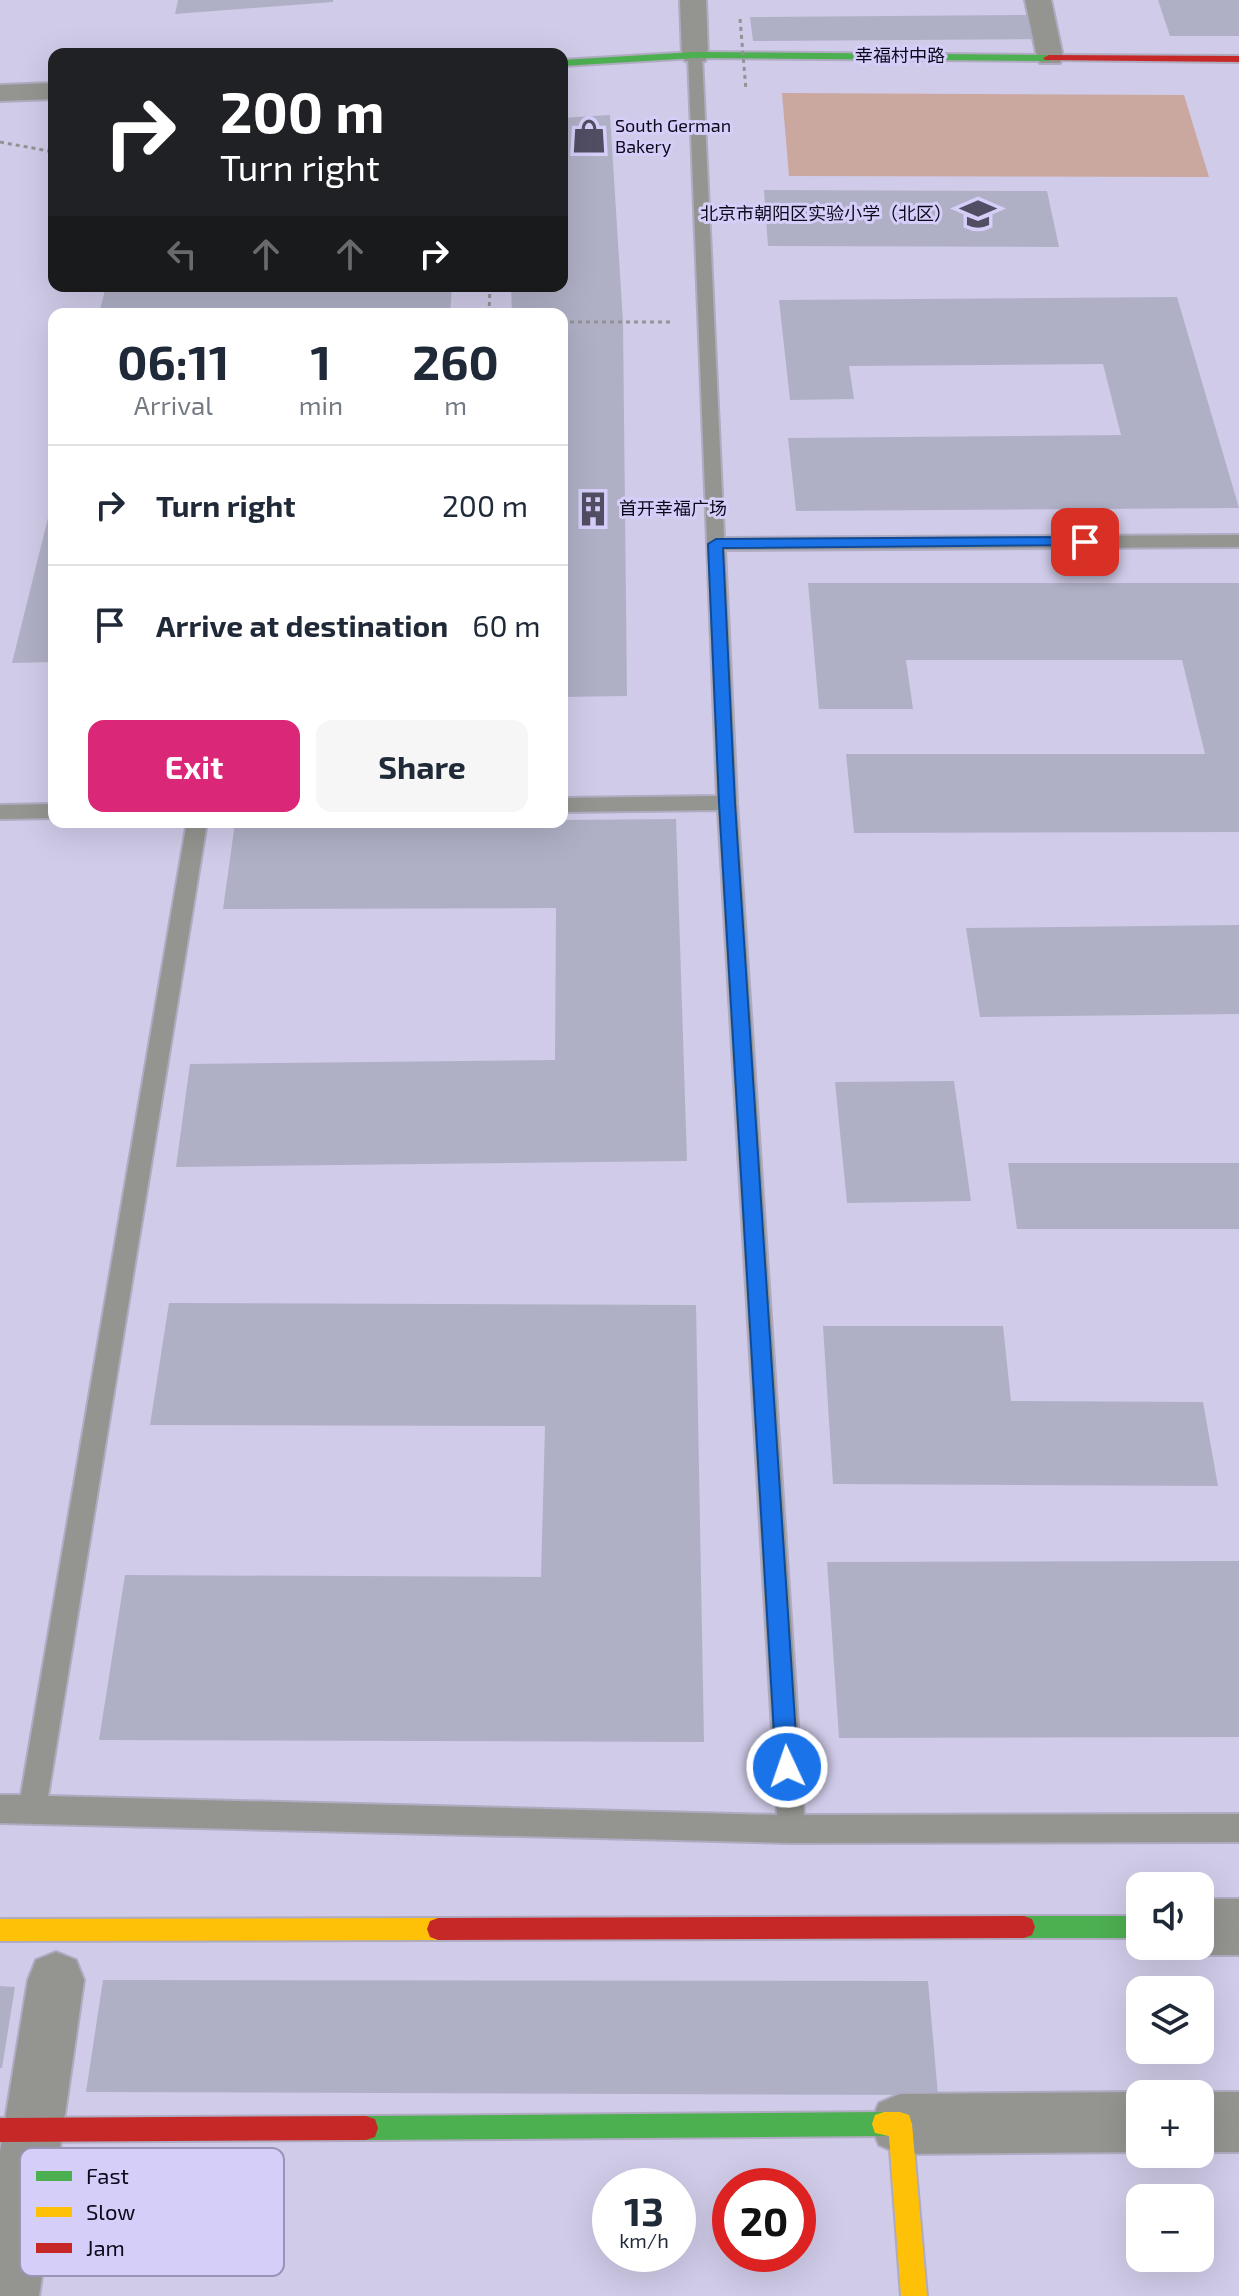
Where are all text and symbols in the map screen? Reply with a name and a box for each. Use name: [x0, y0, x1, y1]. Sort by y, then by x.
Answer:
street label: 幸福村中路: [855, 44, 945, 66]
text: 200 m: [220, 77, 385, 144]
icon: right: [88, 80, 192, 184]
place label: South German Bakery: [615, 114, 731, 157]
shop icon: South German Bakery: [570, 117, 608, 155]
text: Turn right: [220, 145, 380, 188]
school or university icon: 北京市朝阳区实验小学（北区）: [959, 195, 997, 233]
place label: 北京市朝阳区实验小学（北区）: [700, 202, 952, 224]
icon: left: [160, 232, 204, 276]
icon: ahead: [244, 232, 288, 276]
icon: ahead: [328, 232, 372, 276]
icon: right: [412, 232, 456, 276]
text: 06:11: [117, 332, 230, 390]
text: 1: [311, 332, 331, 390]
text: 260: [412, 332, 499, 390]
text: Arrival: [134, 389, 213, 420]
text: min: [299, 389, 343, 420]
text: m: [444, 389, 467, 420]
icon: right: [88, 483, 132, 527]
text: Turn right: [156, 487, 296, 523]
text: 200 m: [442, 487, 528, 523]
building icon: 首开幸福广场: [574, 490, 612, 528]
place label: 首开幸福广场: [619, 497, 727, 519]
pin: [1051, 508, 1119, 576]
icon: arrive: [1063, 520, 1107, 564]
icon: arrive: [88, 603, 132, 647]
text: Arrive at destination: [156, 607, 448, 643]
text: 60 m: [472, 607, 541, 643]
button: Exit: [88, 720, 300, 812]
button: Share: [316, 720, 528, 812]
position arrow: [745, 1725, 829, 1809]
map controls: [1126, 1872, 1214, 2272]
button: sound: [1126, 1872, 1214, 1960]
button: layers: [1126, 1976, 1214, 2064]
button: +: [1126, 2080, 1214, 2168]
legend: [20, 2148, 284, 2276]
text: Fast: [86, 2162, 129, 2188]
speed limit sign: 20: [712, 2168, 816, 2272]
button: −: [1126, 2184, 1214, 2272]
text: 13: [624, 2186, 664, 2234]
text: Slow: [86, 2198, 135, 2224]
text: km/h: [619, 2228, 669, 2252]
text: Jam: [86, 2234, 125, 2260]

